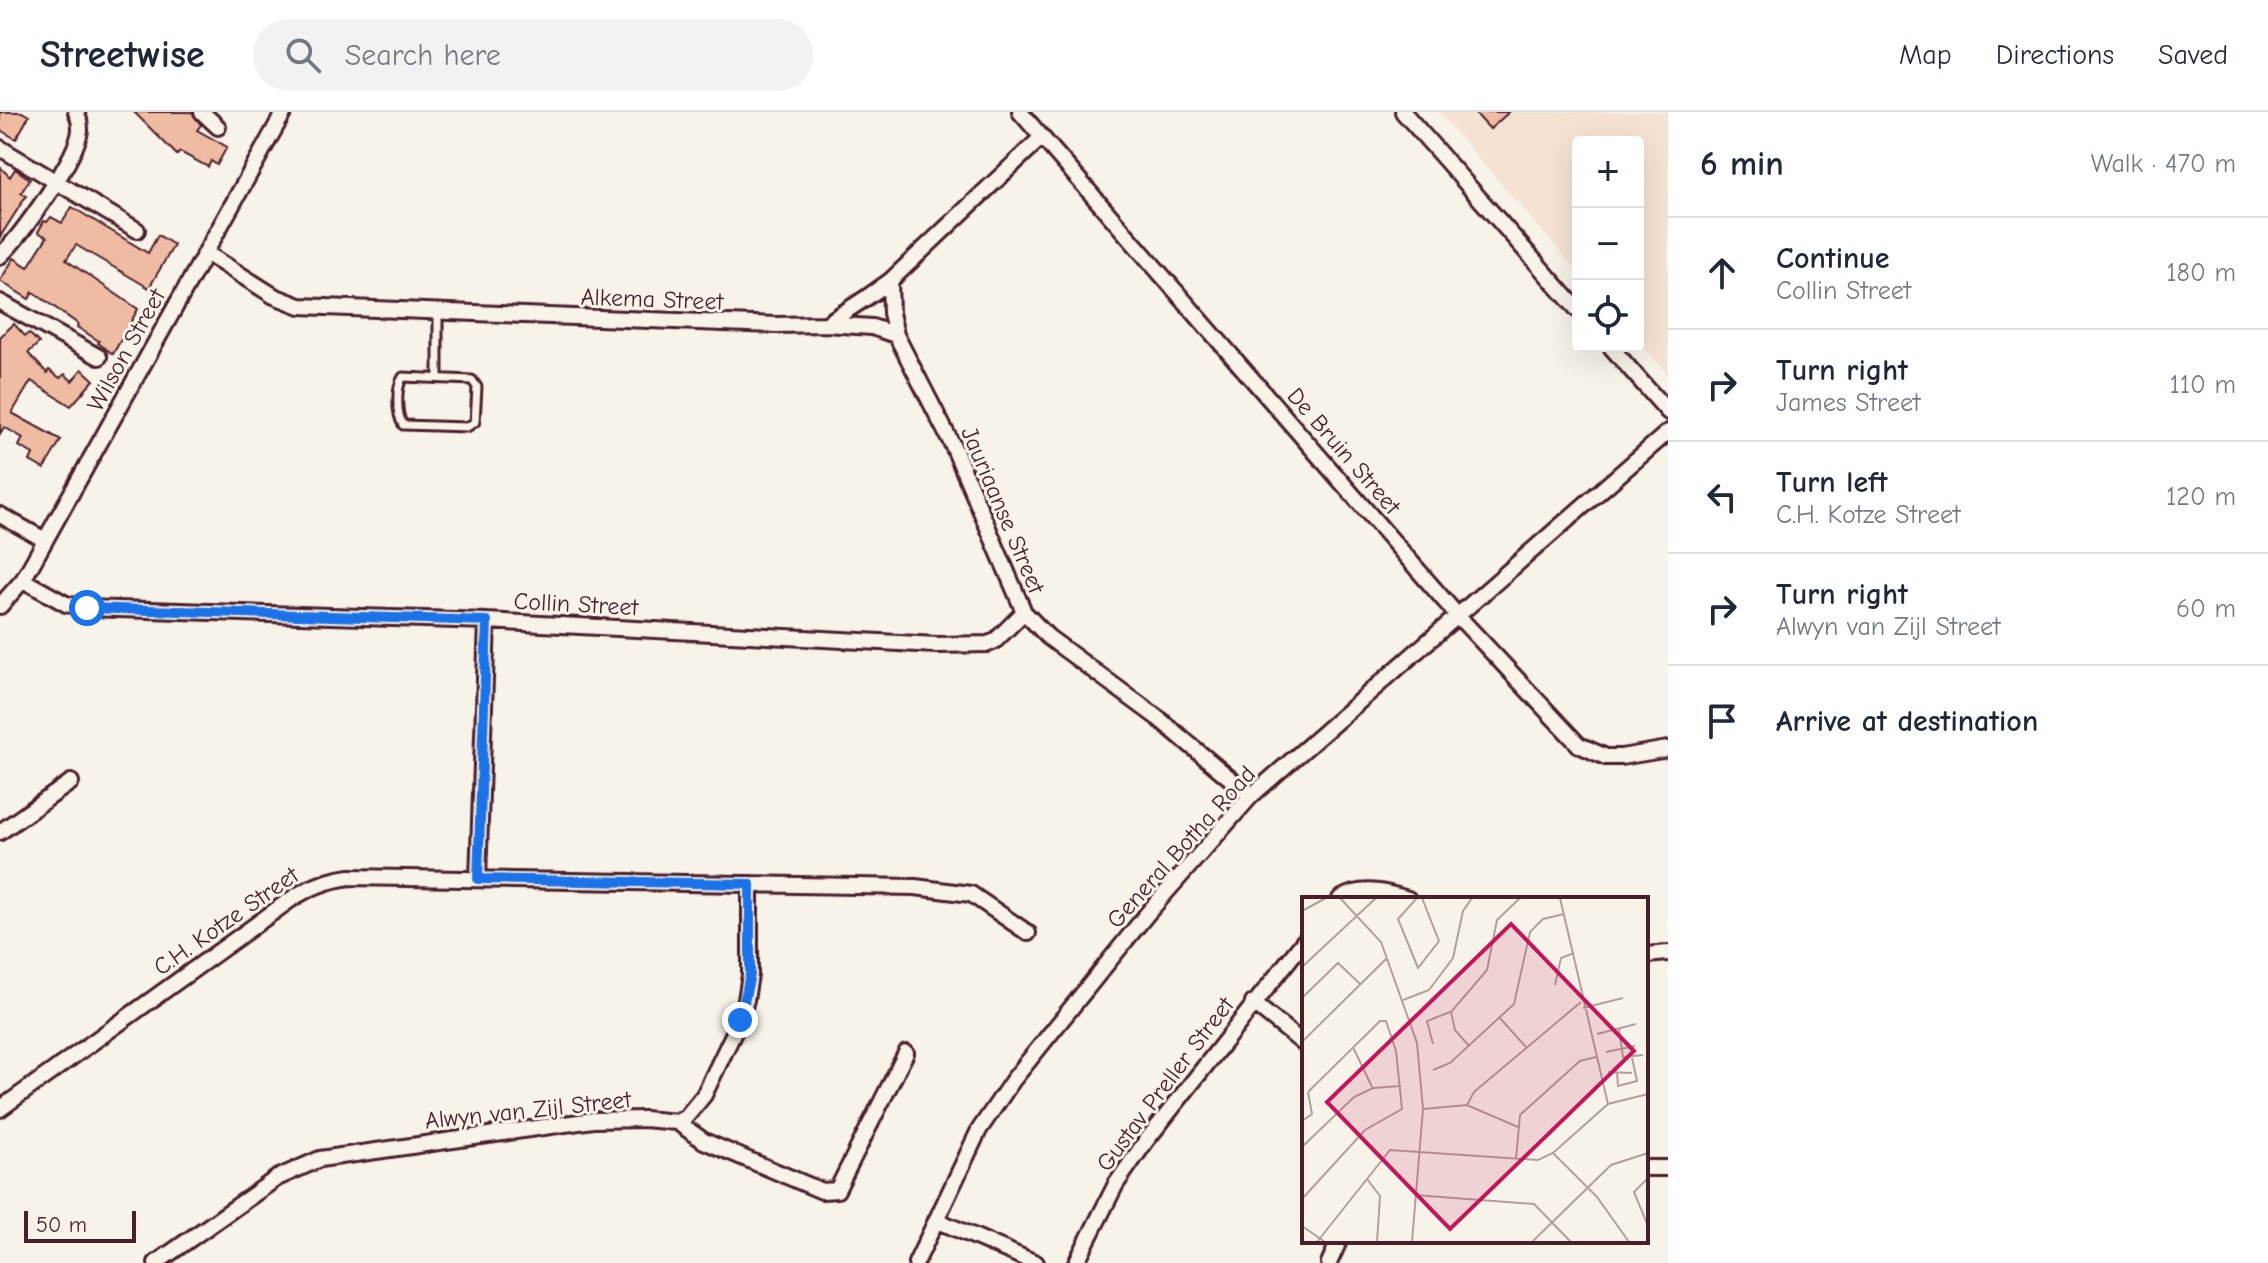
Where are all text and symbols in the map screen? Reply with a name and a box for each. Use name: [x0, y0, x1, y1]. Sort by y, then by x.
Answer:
search box: [253, 19, 813, 91]
text: Streetwise: [40, 33, 205, 77]
icon: search: [281, 33, 325, 77]
text: Search here: [345, 38, 501, 73]
text: Map: [1899, 39, 1952, 71]
text: Directions: [1996, 39, 2114, 71]
text: Saved: [2158, 39, 2228, 71]
map controls: [1572, 136, 1644, 352]
button: +: [1572, 136, 1644, 208]
text: 6 min: [1700, 144, 1784, 184]
text: Walk · 470 m: [2091, 149, 2236, 179]
button: −: [1572, 208, 1644, 280]
text: Continue: [1776, 241, 1890, 276]
icon: ahead: [1700, 251, 1744, 295]
text: 180 m: [2166, 258, 2236, 288]
text: Collin Street: [1776, 276, 1911, 306]
button: locate: [1572, 280, 1644, 352]
street label: Wilson Street: [81, 283, 172, 416]
street label: Alkema Street: [580, 283, 725, 316]
text: Turn right: [1776, 353, 1908, 388]
icon: right: [1700, 363, 1744, 407]
text: 110 m: [2169, 370, 2236, 400]
street label: De Bruin Street: [1281, 382, 1407, 521]
text: James Street: [1776, 388, 1920, 418]
street label: Jauriaanse Street: [955, 422, 1051, 599]
text: Turn left: [1776, 465, 1888, 500]
icon: left: [1700, 475, 1744, 519]
text: 120 m: [2166, 482, 2236, 512]
text: C.H. Kotze Street: [1776, 500, 1960, 530]
text: Turn right: [1776, 577, 1908, 612]
street label: Collin Street: [513, 587, 640, 621]
icon: right: [1700, 587, 1744, 631]
route start: [69, 590, 105, 626]
text: 60 m: [2176, 594, 2236, 624]
text: Alwyn van Zijl Street: [1776, 612, 2001, 642]
icon: arrive: [1700, 699, 1744, 743]
text: Arrive at destination: [1776, 704, 2038, 739]
street label: General Botha Road: [1101, 760, 1261, 934]
street label: C.H. Kotze Street: [148, 860, 305, 981]
inset map: [1302, 897, 1648, 1243]
street label: Gustav Preller Street: [1090, 991, 1240, 1177]
route end: [722, 1002, 758, 1038]
street label: Alwyn van Zijl Street: [423, 1085, 634, 1135]
scale bar: [24, 1207, 136, 1243]
text: 50 m: [36, 1212, 87, 1238]

